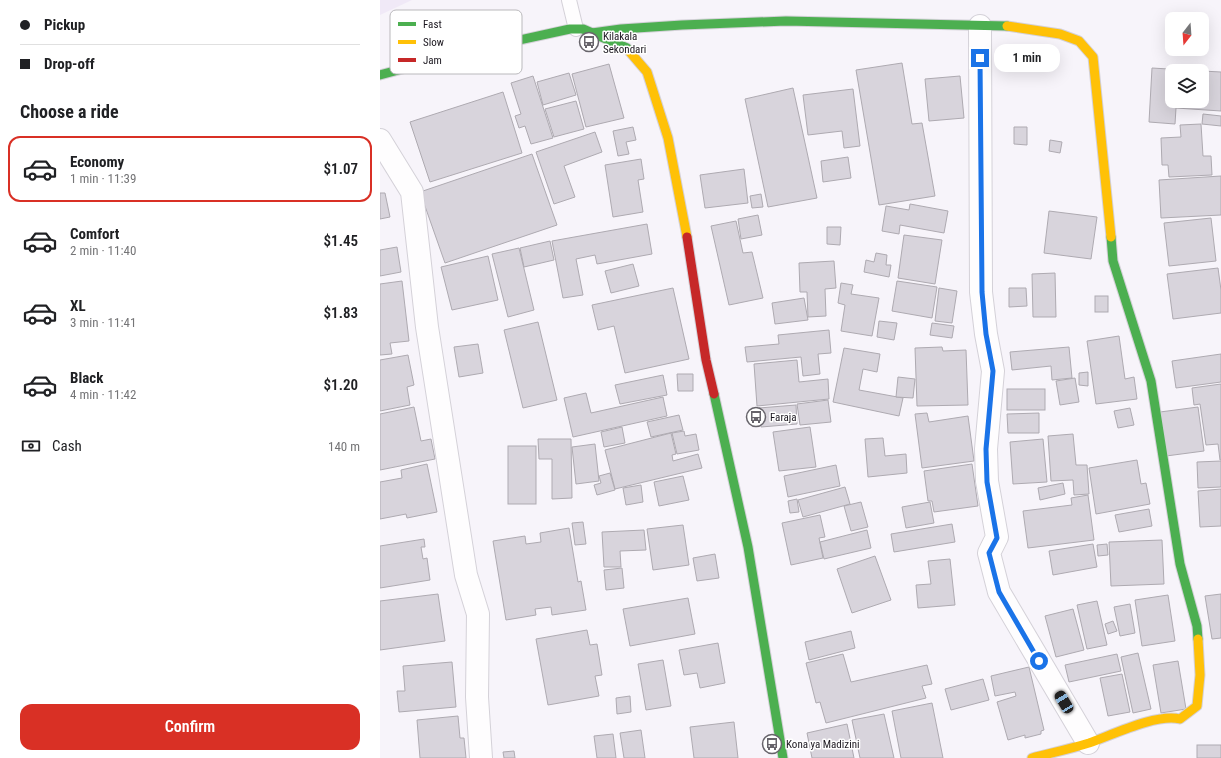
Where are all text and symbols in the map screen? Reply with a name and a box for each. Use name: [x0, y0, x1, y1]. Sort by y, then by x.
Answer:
legend: [390, 10, 522, 74]
north arrow: [1165, 12, 1209, 56]
map controls: [1165, 12, 1209, 108]
text: Pickup: [44, 16, 85, 34]
text: Fast: [423, 18, 442, 31]
place label: Kilakala Sekondari: [603, 30, 646, 56]
bus stop icon: Kilakala Sekondari: [578, 31, 600, 53]
text: Slow: [423, 36, 444, 49]
callout: 1 min: [994, 44, 1060, 72]
route end: [971, 49, 989, 67]
text: 1 min: [1013, 50, 1041, 65]
text: Jam: [423, 54, 442, 67]
text: Drop-off: [44, 55, 95, 73]
button: layers: [1165, 64, 1209, 108]
text: Choose a ride: [20, 101, 119, 122]
icon: car: [22, 151, 58, 187]
text: Economy: [70, 153, 124, 171]
text: $1.07: [324, 160, 358, 178]
text: 1 min · 11:39: [70, 171, 136, 186]
icon: car: [22, 223, 58, 259]
text: Comfort: [70, 225, 119, 243]
text: $1.45: [324, 232, 358, 250]
text: 2 min · 11:40: [70, 243, 136, 258]
icon: car: [22, 295, 58, 331]
text: XL: [70, 297, 86, 315]
text: $1.83: [324, 304, 358, 322]
text: 3 min · 11:41: [70, 315, 136, 330]
icon: car: [22, 367, 58, 403]
text: Black: [70, 369, 103, 387]
text: $1.20: [324, 376, 358, 394]
text: 4 min · 11:42: [70, 387, 136, 402]
bus stop icon: Faraja: [745, 406, 767, 428]
place label: Faraja: [770, 411, 797, 424]
icon: cash: [20, 435, 42, 457]
text: Cash: [52, 437, 82, 455]
text: 140 m: [328, 439, 360, 454]
route start: [1030, 652, 1048, 670]
car: [1053, 689, 1075, 715]
button: Confirm: [20, 704, 360, 750]
bus stop icon: Kona ya Madizini: [761, 733, 783, 755]
place label: Kona ya Madizini: [786, 738, 860, 751]

